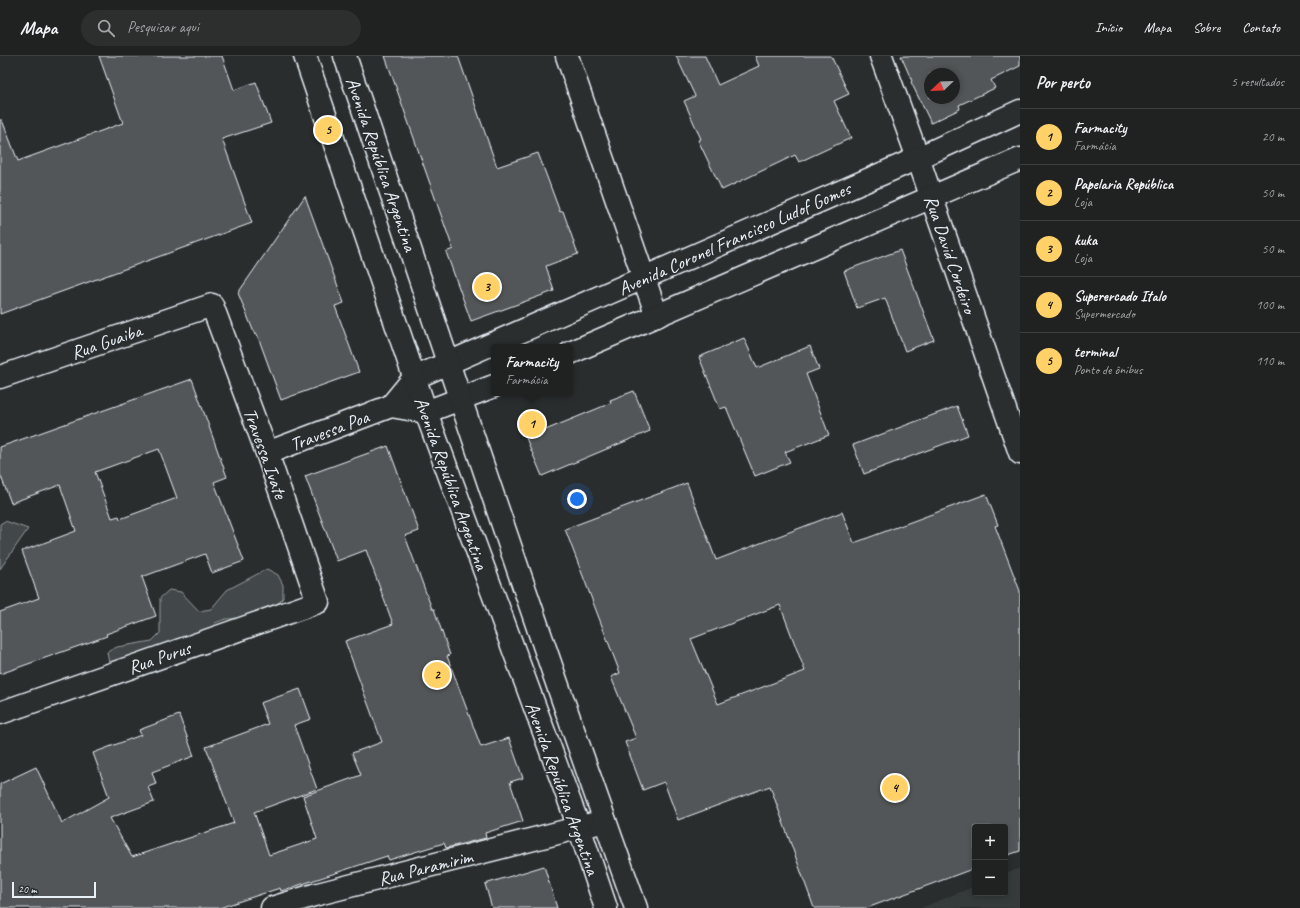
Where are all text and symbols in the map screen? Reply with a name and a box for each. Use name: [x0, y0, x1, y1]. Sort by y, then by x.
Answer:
search box: [81, 10, 361, 46]
text: Mapa: [20, 16, 57, 40]
icon: search: [95, 17, 117, 39]
text: Pesquisar aqui: [127, 18, 199, 37]
text: Início: [1095, 19, 1122, 36]
text: Mapa: [1144, 19, 1171, 36]
text: Sobre: [1193, 19, 1220, 36]
text: Contato: [1242, 19, 1280, 36]
north arrow: [924, 68, 960, 104]
text: Por perto: [1036, 72, 1090, 93]
street label: Avenida República Argentina: [340, 74, 423, 256]
text: 5 resultados: [1231, 74, 1284, 90]
pin: 5: [315, 115, 341, 145]
text: Farmacity: [1074, 119, 1127, 138]
text: 1: [1046, 129, 1052, 145]
text: 20 m: [1262, 129, 1284, 145]
text: Farmácia: [1074, 138, 1116, 154]
text: Papelaria República: [1074, 175, 1173, 194]
street label: Avenida Coronel Francisco Ludof Gomes: [614, 176, 856, 301]
text: 2: [1046, 185, 1052, 201]
text: 50 m: [1262, 185, 1284, 201]
street label: Rua David Cordeiro: [919, 192, 982, 319]
text: Loja: [1074, 194, 1092, 210]
text: kuka: [1074, 231, 1097, 250]
text: 3: [1046, 241, 1052, 257]
text: 50 m: [1262, 241, 1284, 257]
text: Loja: [1074, 250, 1092, 266]
pin: 3: [474, 272, 500, 302]
text: Superercado Italo: [1074, 287, 1166, 306]
text: 4: [1046, 297, 1052, 313]
text: 100 m: [1256, 297, 1284, 313]
text: Supermercado: [1074, 306, 1135, 322]
street label: Rua Guaiba: [68, 318, 147, 365]
text: terminal: [1074, 343, 1117, 362]
popup: [491, 344, 573, 396]
text: Farmacity: [506, 353, 558, 372]
text: 5: [1046, 353, 1052, 369]
text: 110 m: [1256, 353, 1284, 369]
text: Ponto de ônibus: [1074, 362, 1142, 378]
text: Farmácia: [506, 372, 547, 388]
street label: Avenida República Argentina: [409, 394, 494, 574]
street label: Travessa Poa: [286, 404, 374, 457]
street label: Travessa Ivate: [238, 405, 293, 504]
pin: 1: [519, 409, 545, 439]
your location: [567, 489, 587, 509]
street label: Rua Purus: [125, 636, 195, 680]
pin: 2: [424, 660, 450, 690]
street label: Avenida República Argentina: [520, 699, 605, 879]
pin: 4: [882, 773, 908, 803]
map controls: [972, 824, 1008, 896]
button: +: [972, 824, 1008, 860]
street label: Rua Paramirim: [376, 844, 477, 891]
button: −: [972, 860, 1008, 896]
scale bar: [12, 880, 96, 899]
text: 20 m: [18, 882, 37, 896]

